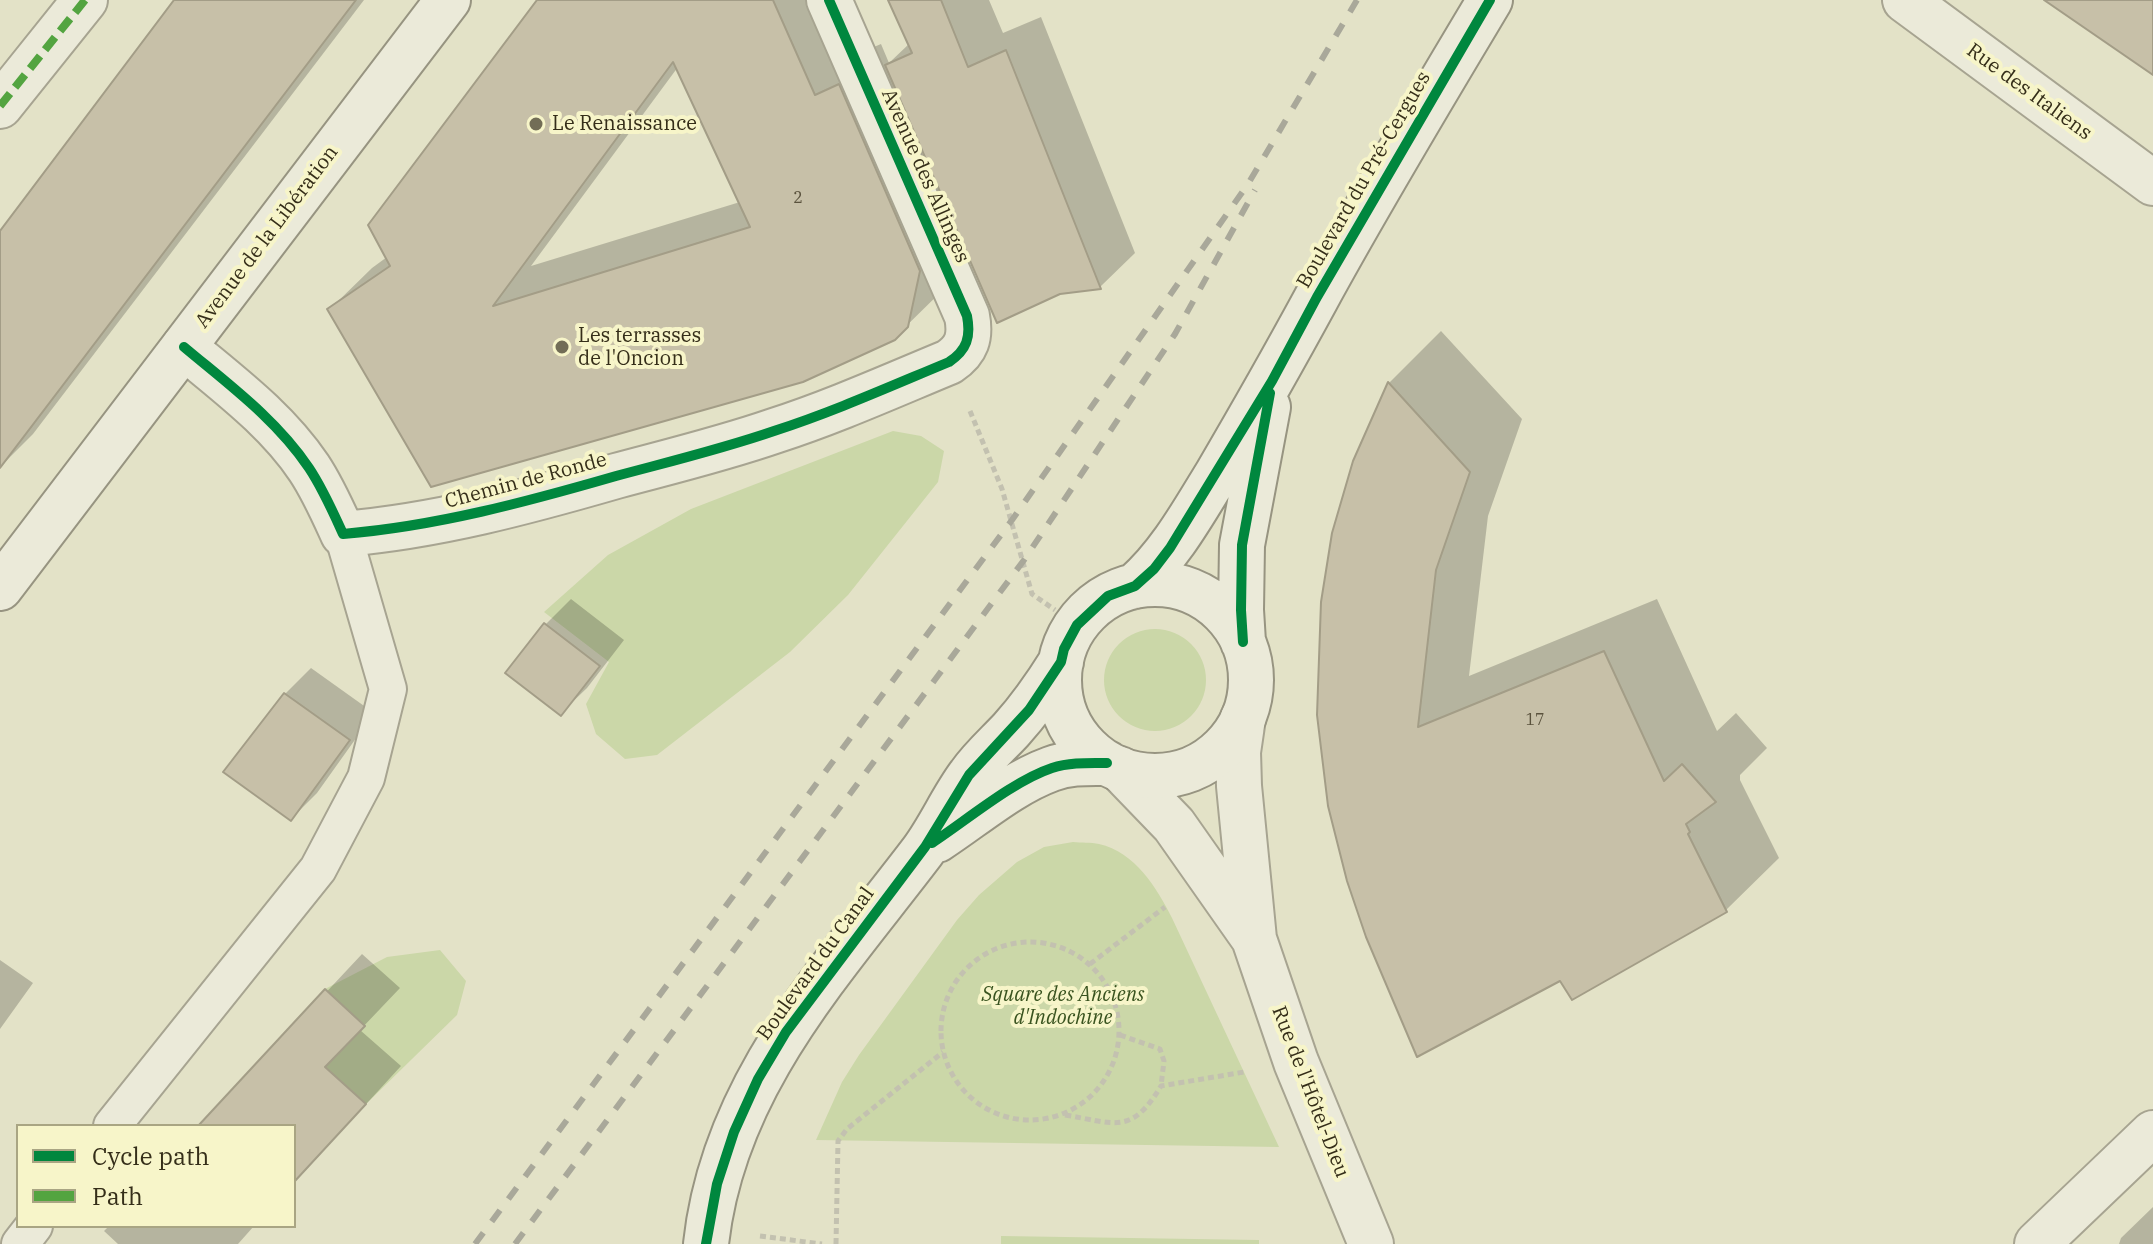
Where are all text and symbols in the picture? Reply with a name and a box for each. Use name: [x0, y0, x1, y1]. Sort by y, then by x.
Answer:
street label: Rue des Italiens: [1962, 39, 2096, 145]
street label: Boulevard du Pré-Cergues: [1292, 67, 1436, 293]
street label: Avenue des Allinges: [876, 85, 974, 267]
place label: Le Renaissance: [552, 112, 697, 136]
marker: Le Renaissance: [527, 115, 545, 133]
street label: Avenue de la Libération: [191, 141, 343, 333]
house number: 2: [793, 188, 803, 208]
place label: Les terrasses de l'Oncion: [578, 324, 701, 371]
marker: Les terrasses de l'Oncion: [553, 338, 571, 356]
street label: Chemin de Ronde: [442, 448, 610, 514]
house number: 17: [1525, 710, 1545, 730]
street label: Boulevard du Canal: [752, 883, 880, 1045]
park label: Square des Anciens d'Indochine: [982, 983, 1144, 1030]
street label: Rue de l'Hôtel-Dieu: [1266, 1003, 1354, 1181]
legend: [16, 1124, 296, 1228]
text: Cycle path: [92, 1140, 209, 1172]
text: Path: [92, 1180, 143, 1212]

